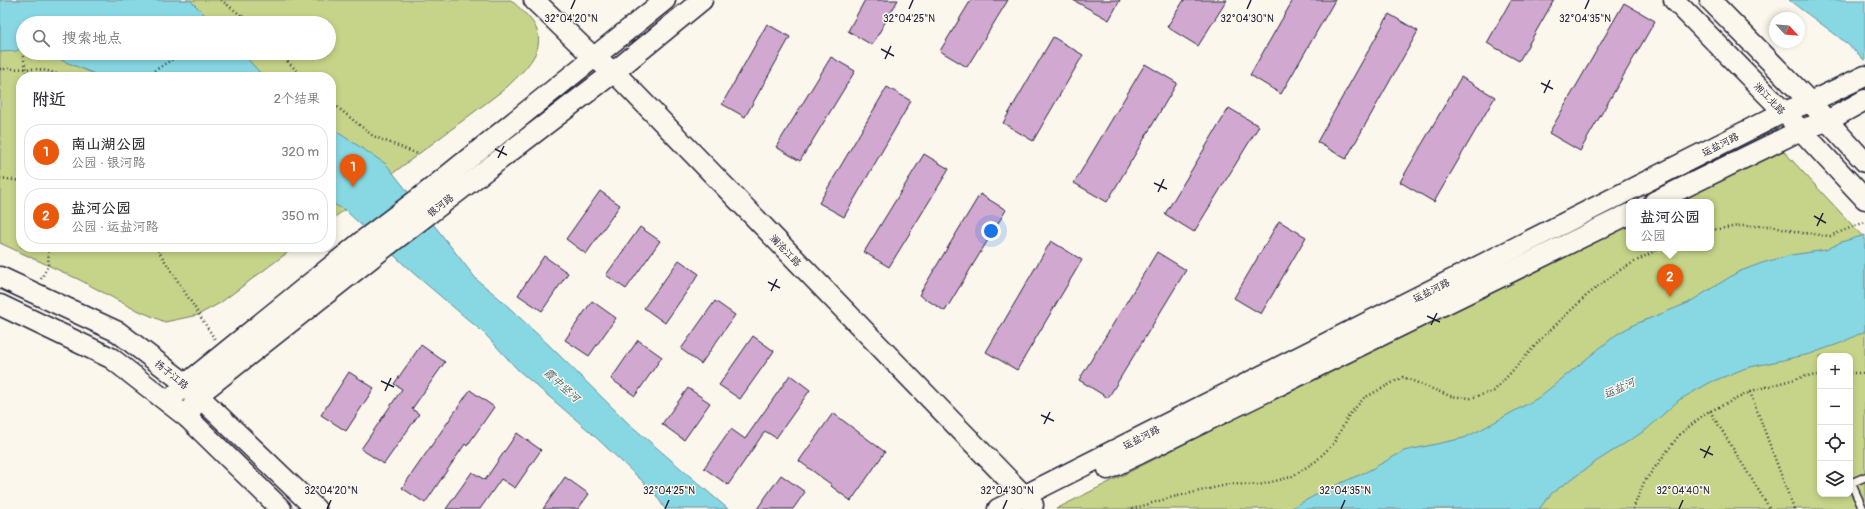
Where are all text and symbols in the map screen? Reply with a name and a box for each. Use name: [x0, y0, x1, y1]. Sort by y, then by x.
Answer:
north arrow: [1769, 12, 1805, 48]
text: 32°04'20"N: [544, 13, 598, 25]
text: 32°04'25"N: [883, 13, 935, 25]
text: 32°04'30"N: [1220, 13, 1274, 25]
text: 32°04'35"N: [1559, 13, 1611, 25]
search box: [16, 16, 336, 60]
icon: search: [30, 27, 52, 49]
text: 搜索地点: [62, 29, 122, 48]
street label: 湘江北路: [1751, 80, 1787, 117]
text: 附近: [32, 89, 66, 110]
text: 2个结果: [274, 91, 320, 107]
street label: 运盐河路: [1700, 130, 1741, 159]
text: 南山湖公园: [71, 135, 146, 154]
text: 1: [43, 144, 49, 160]
text: 320 m: [281, 144, 319, 160]
pin: 1: [340, 154, 366, 187]
text: 公园 · 银河路: [71, 155, 146, 171]
street label: 银河路: [425, 192, 456, 220]
text: 盐河公园: [71, 199, 131, 218]
popup: [1626, 199, 1714, 251]
text: 2: [42, 208, 50, 224]
text: 350 m: [281, 208, 319, 224]
text: 盐河公园: [1640, 208, 1700, 227]
text: 公园 · 运盐河路: [71, 219, 159, 235]
your location: [981, 221, 1001, 241]
text: 公园: [1640, 228, 1666, 244]
street label: 澜沧江路: [767, 232, 803, 269]
pin: 2: [1657, 264, 1683, 297]
street label: 运盐河路: [1411, 276, 1452, 305]
map controls: [1817, 353, 1853, 497]
button: +: [1817, 353, 1853, 389]
street label: 扬子江路: [152, 358, 191, 392]
water label: 霞中竖河: [541, 366, 584, 406]
water label: 运盐河: [1602, 375, 1639, 401]
button: −: [1817, 389, 1853, 425]
street label: 运盐河路: [1121, 423, 1162, 452]
button: locate: [1817, 425, 1853, 461]
button: layers: [1817, 461, 1853, 497]
text: 32°04'20"N: [304, 485, 358, 497]
text: 32°04'25"N: [643, 485, 695, 497]
text: 32°04'30"N: [980, 485, 1034, 497]
text: 32°04'35"N: [1319, 485, 1371, 497]
text: 32°04'40"N: [1656, 485, 1710, 497]

